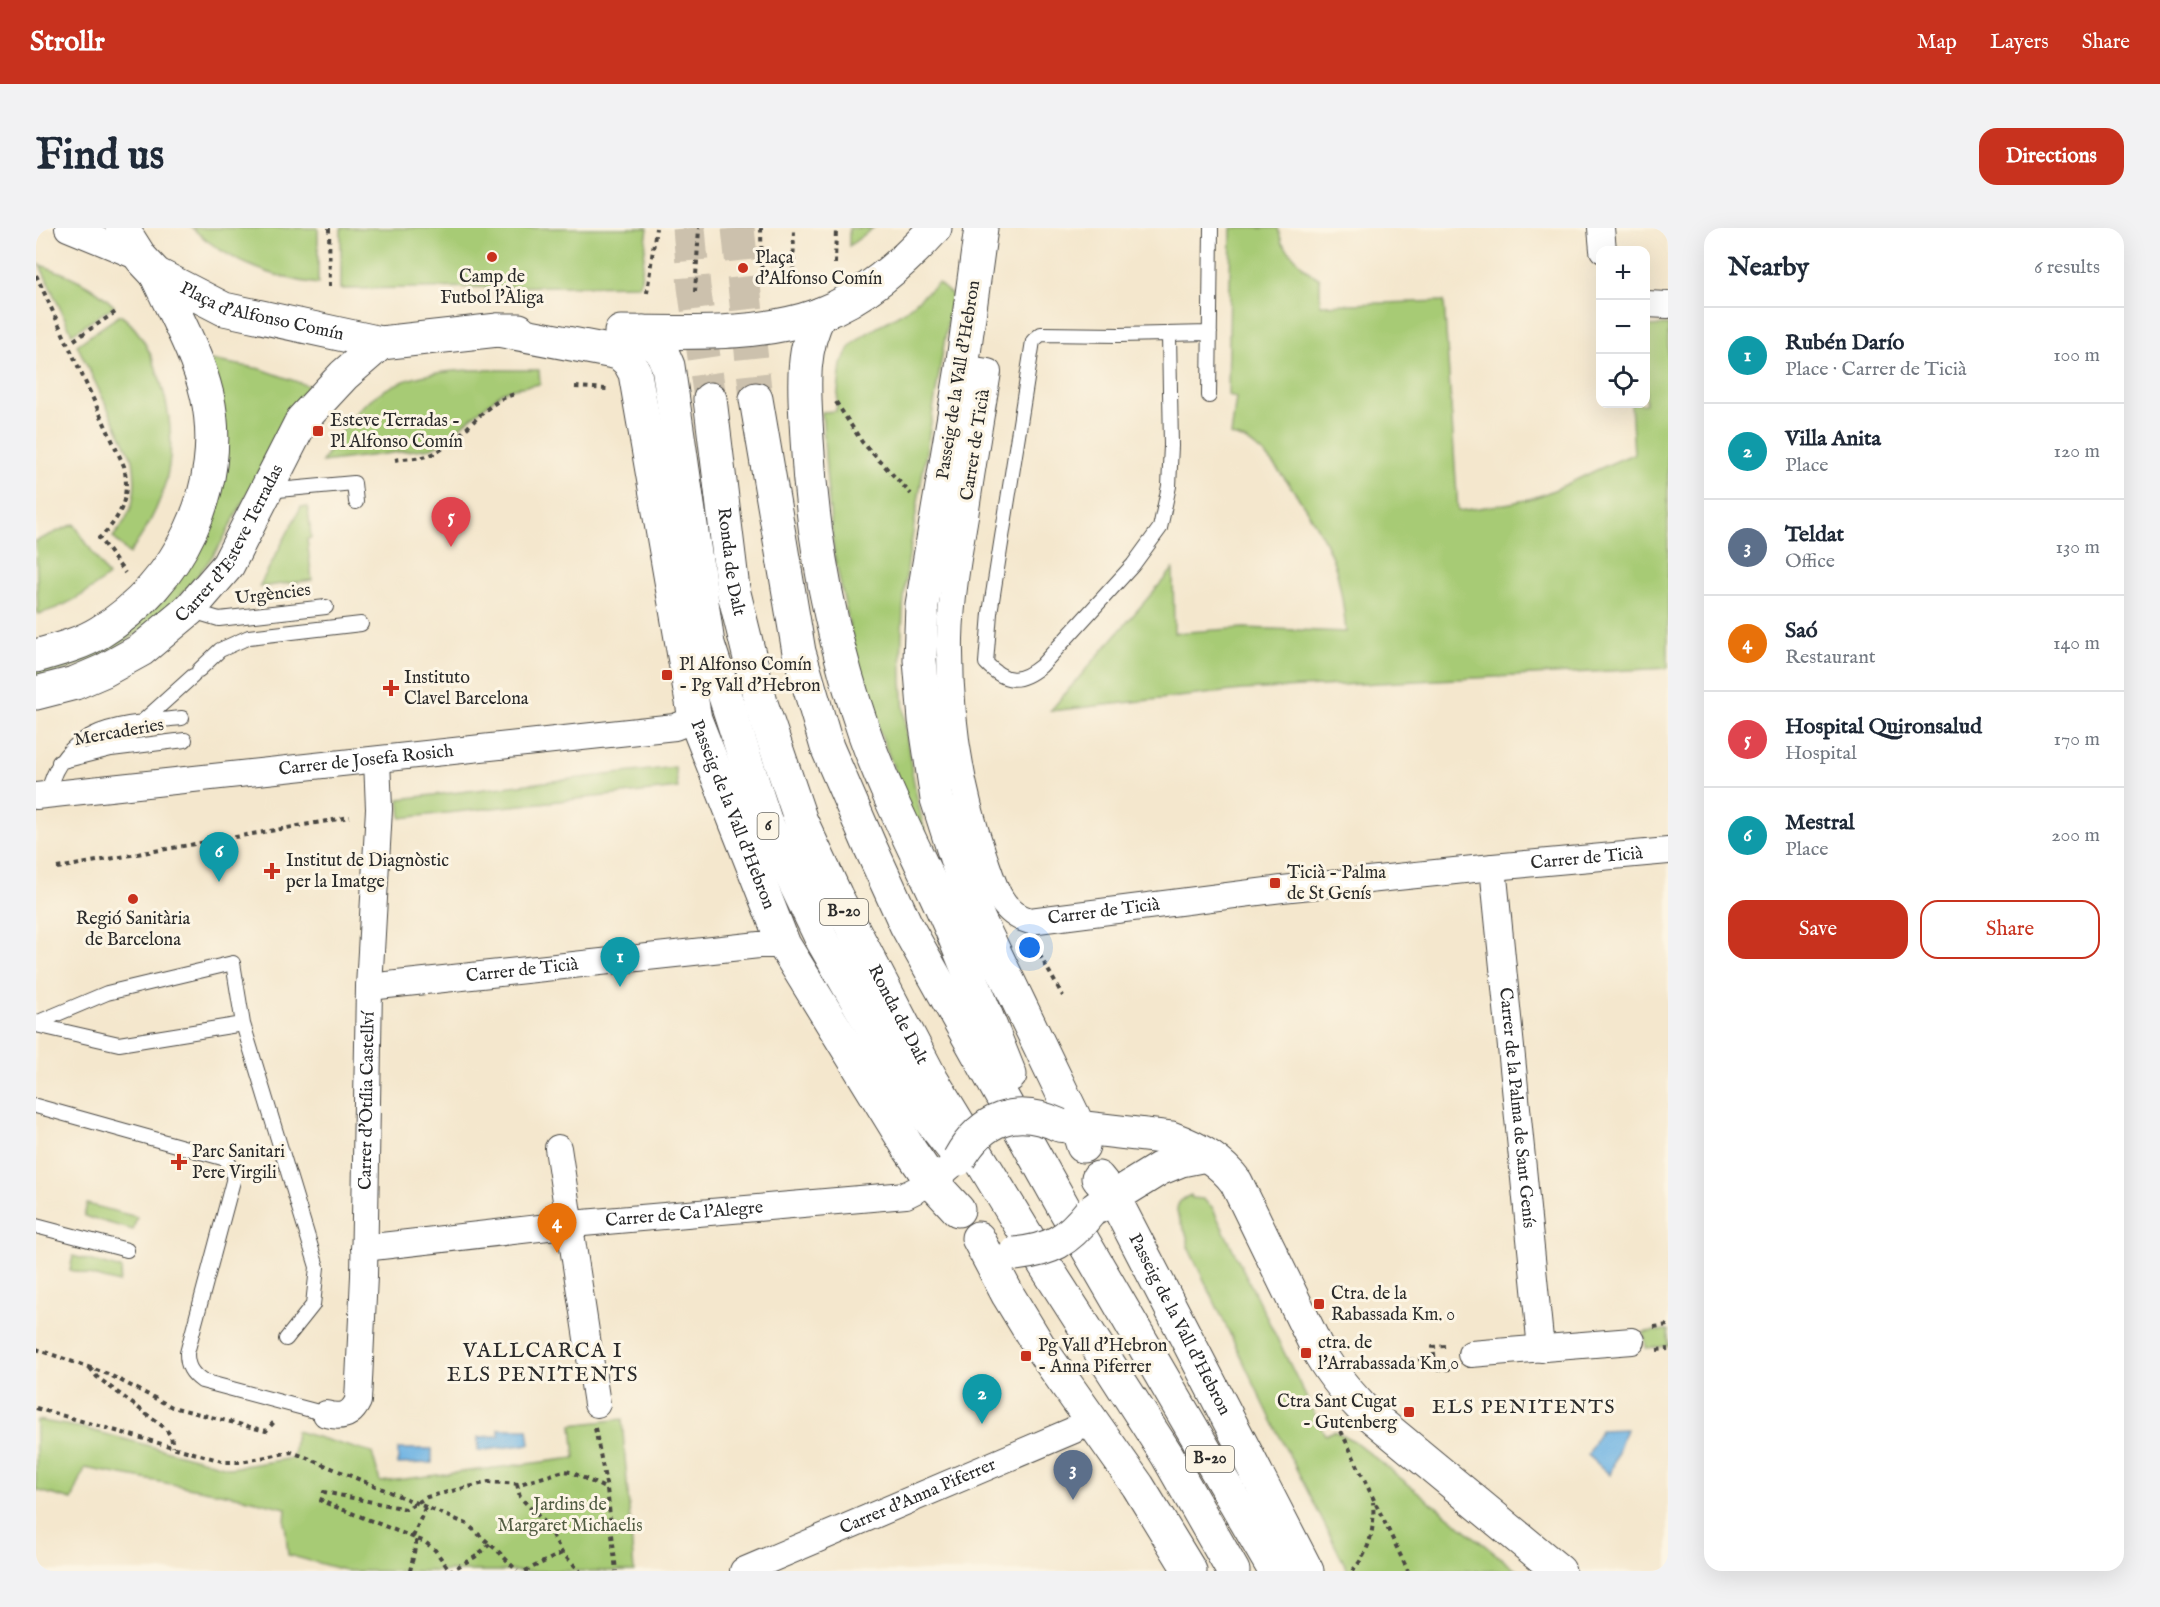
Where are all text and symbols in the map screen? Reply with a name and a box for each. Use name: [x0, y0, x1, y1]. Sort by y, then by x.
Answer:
text: Strollr: [30, 25, 105, 60]
text: Map: [1917, 29, 1957, 56]
text: Layers: [1990, 29, 2049, 56]
text: Share: [2082, 29, 2130, 56]
button: Directions: [1979, 128, 2124, 185]
text: Find us: [36, 130, 164, 183]
map controls: [1596, 246, 1650, 408]
button: +: [1596, 246, 1650, 300]
place label: Plaça d'Alfonso Comín: [755, 247, 883, 291]
marker: Camp de Futbol l'Àliga: [485, 250, 499, 264]
text: Nearby: [1728, 251, 1809, 284]
text: 6 results: [2034, 255, 2100, 280]
marker: Plaça d'Alfonso Comín: [736, 261, 750, 275]
place label: Camp de Futbol l'Àliga: [440, 266, 544, 310]
street label: Plaça d'Alfonso Comín: [176, 277, 346, 346]
street label: Passeig de la Vall d'Hebron: [932, 278, 986, 481]
button: −: [1596, 300, 1650, 354]
text: Rubén Darío: [1785, 329, 1904, 357]
text: 1: [1744, 343, 1751, 368]
text: 100 m: [2053, 343, 2100, 368]
button: locate: [1596, 354, 1650, 408]
text: Place · Carrer de Ticià: [1785, 357, 1967, 382]
street label: Carrer de Ticià: [956, 387, 996, 502]
place label: Esteve Terradas - Pl Alfonso Comín: [330, 410, 463, 454]
marker: Esteve Terradas - Pl Alfonso Comín: [311, 424, 325, 438]
text: Villa Anita: [1785, 425, 1881, 453]
text: 2: [1743, 439, 1752, 464]
text: 120 m: [2054, 439, 2100, 464]
text: Place: [1785, 453, 1828, 478]
street label: Carrer d'Esteve Terradas: [171, 461, 289, 628]
pin: 5: [432, 498, 470, 547]
street label: Ronda de Dalt: [712, 506, 751, 618]
text: Teldat: [1785, 521, 1844, 549]
text: 3: [1744, 535, 1751, 560]
text: 130 m: [2055, 535, 2100, 560]
text: Office: [1785, 549, 1835, 574]
street label: Urgències: [234, 579, 312, 611]
text: Saó: [1785, 617, 1818, 645]
text: 4: [1743, 631, 1752, 656]
text: 140 m: [2053, 631, 2100, 656]
text: Restaurant: [1785, 645, 1876, 670]
place label: Pl Alfonso Comín - Pg Vall d'Hebron: [679, 654, 821, 698]
place label: Instituto Clavel Barcelona: [404, 667, 529, 711]
marker: Pl Alfonso Comín - Pg Vall d'Hebron: [660, 668, 674, 682]
marker: Instituto Clavel Barcelona: [382, 679, 400, 697]
text: Hospital Quironsalud: [1785, 713, 1982, 741]
street label: Mercaderies: [72, 714, 166, 752]
street label: Passeig de la Vall d'Hebron: [685, 716, 780, 913]
text: 5: [1744, 727, 1751, 752]
text: 170 m: [2054, 727, 2100, 752]
street label: Carrer de Josefa Rosich: [278, 739, 455, 781]
text: Hospital: [1785, 741, 1857, 766]
text: Mestral: [1785, 809, 1855, 837]
road number: 6: [758, 813, 778, 839]
text: 6: [1743, 823, 1752, 848]
text: 200 m: [2051, 823, 2100, 848]
pin: 6: [200, 832, 238, 882]
text: Place: [1785, 837, 1828, 862]
street label: Carrer de Ticià: [1530, 842, 1644, 875]
place label: Institut de Diagnòstic per la Imatge: [286, 850, 449, 894]
marker: Institut de Diagnòstic per la Imatge: [263, 862, 281, 880]
place label: Ticià - Palma de St Genís: [1287, 862, 1386, 906]
marker: Ticià - Palma de St Genís: [1268, 876, 1282, 890]
marker: Regió Sanitària de Barcelona: [126, 892, 140, 906]
street label: Carrer de Ticià: [1046, 893, 1161, 930]
road number: B-20: [820, 899, 868, 925]
button: Save: [1728, 900, 1908, 959]
button: Share: [1920, 900, 2100, 959]
place label: Regió Sanitària de Barcelona: [76, 908, 190, 952]
your location: [1015, 933, 1044, 962]
pin: 1: [600, 938, 640, 987]
street label: Carrer de Ticià: [465, 953, 580, 988]
street label: Ronda de Dalt: [862, 961, 933, 1068]
street label: Carrer de la Palma de Sant Genís: [1494, 986, 1540, 1229]
street label: Carrer d'Otília Castellví: [354, 1010, 380, 1190]
place label: Parc Sanitari Pere Virgili: [192, 1141, 285, 1185]
marker: Parc Sanitari Pere Virgili: [170, 1153, 188, 1171]
street label: Carrer de Ca l'Alegre: [604, 1196, 764, 1233]
pin: 4: [538, 1204, 576, 1253]
street label: Passeig de la Vall d'Hebron: [1123, 1230, 1236, 1420]
place label: Ctra. de la Rabassada Km. 0: [1331, 1283, 1455, 1327]
marker: Ctra. de la Rabassada Km. 0: [1312, 1297, 1326, 1311]
place label: ctra. de l'Arrabassada Km 0: [1318, 1332, 1459, 1376]
place label: Pg Vall d'Hebron - Anna Piferrer: [1038, 1335, 1168, 1379]
district label: VALLCARCA I ELS PENITENTS: [447, 1338, 639, 1389]
marker: ctra. de l'Arrabassada Km 0: [1299, 1346, 1313, 1360]
marker: Pg Vall d'Hebron - Anna Piferrer: [1019, 1349, 1033, 1363]
pin: 2: [962, 1374, 1002, 1424]
place label: Ctra Sant Cugat - Gutenberg: [1277, 1391, 1397, 1435]
district label: ELS PENITENTS: [1432, 1395, 1616, 1420]
marker: Ctra Sant Cugat - Gutenberg: [1402, 1405, 1416, 1419]
road number: B-20: [1186, 1446, 1234, 1472]
pin: 3: [1054, 1450, 1092, 1500]
street label: Carrer d'Anna Piferrer: [836, 1453, 1000, 1540]
park label: Jardins de Margaret Michaelis: [498, 1494, 642, 1538]

